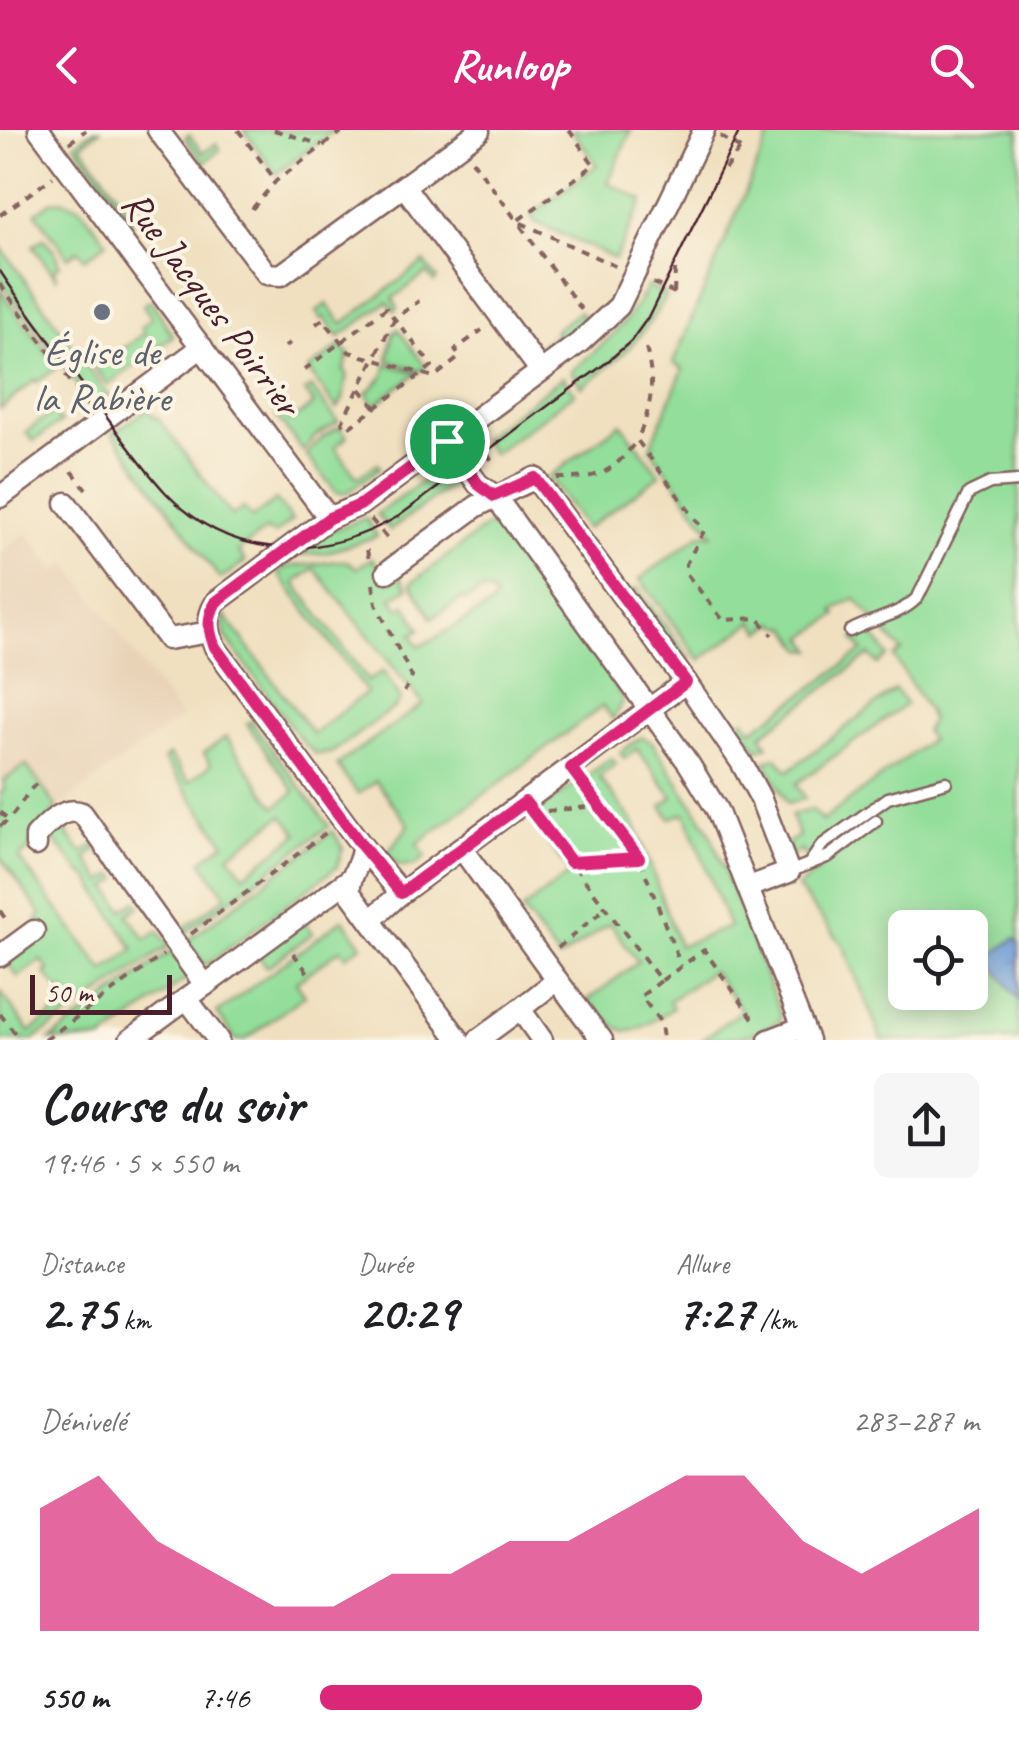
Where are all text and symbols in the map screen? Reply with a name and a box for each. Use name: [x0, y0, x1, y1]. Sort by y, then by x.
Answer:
text: Runloop: [450, 37, 569, 94]
icon: back: [40, 38, 95, 93]
icon: search: [924, 38, 979, 93]
street label: Rue Jacques Poirrier: [111, 180, 315, 429]
marker: Église de la Rabière: [91, 301, 113, 323]
place label: Église de la Rabière: [34, 327, 173, 423]
pin: [405, 399, 490, 484]
icon: arrive: [420, 414, 475, 469]
map controls: [888, 910, 988, 1010]
button: locate: [888, 910, 988, 1010]
scale bar: [30, 970, 172, 1014]
text: 50 m: [45, 975, 93, 1010]
text: Course du soir: [40, 1069, 303, 1139]
button: share: [874, 1073, 979, 1178]
text: 19:46 · 5 × 550 m: [40, 1142, 238, 1183]
text: Distance: [40, 1246, 124, 1281]
text: Durée: [358, 1246, 413, 1281]
text: Allure: [676, 1246, 729, 1281]
text: 2.75: [40, 1281, 116, 1344]
text: 20:29: [358, 1281, 457, 1344]
text: 7:27: [676, 1281, 753, 1344]
text: km: [116, 1302, 151, 1337]
text: /km: [753, 1302, 796, 1337]
text: Dénivelé: [40, 1400, 126, 1441]
text: 283–287 m: [853, 1400, 979, 1441]
text: 550 m: [40, 1677, 108, 1718]
text: 7:46: [200, 1677, 250, 1718]

